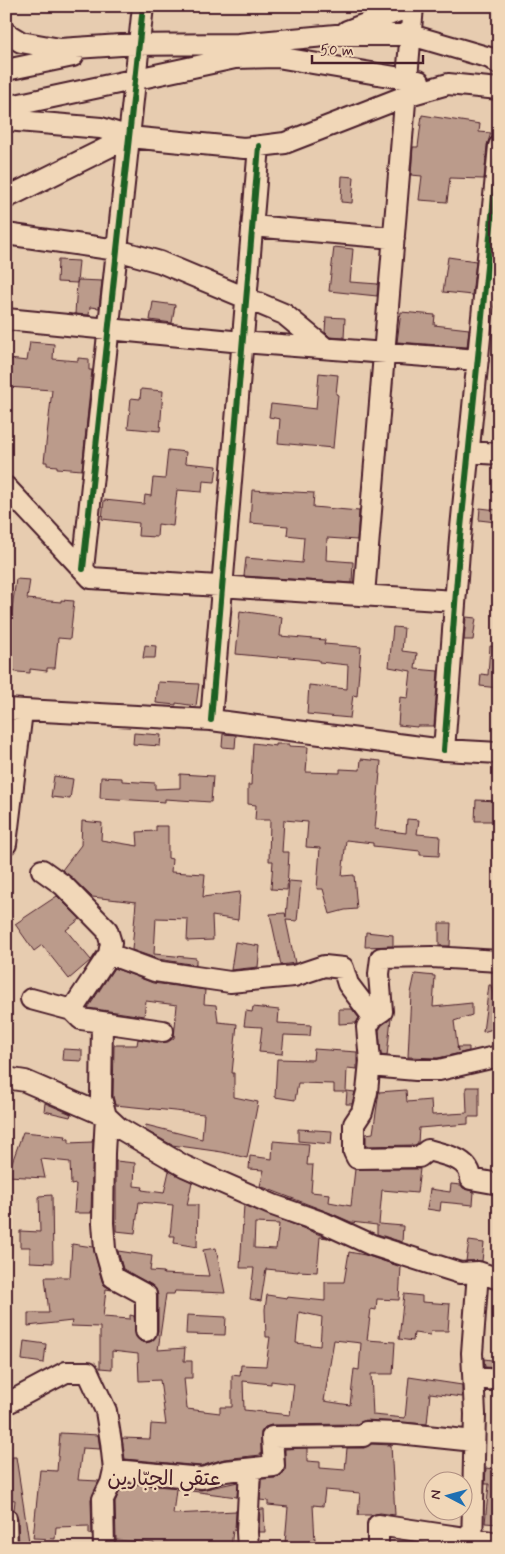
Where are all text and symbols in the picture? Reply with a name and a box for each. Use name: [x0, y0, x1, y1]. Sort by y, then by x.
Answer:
scale bar: [312, 32, 424, 64]
text: 50 m: [320, 41, 354, 61]
district label: عتقي الجبّارين: [107, 1465, 221, 1497]
north arrow: [422, 1472, 472, 1522]
text: N: [427, 1489, 446, 1500]

